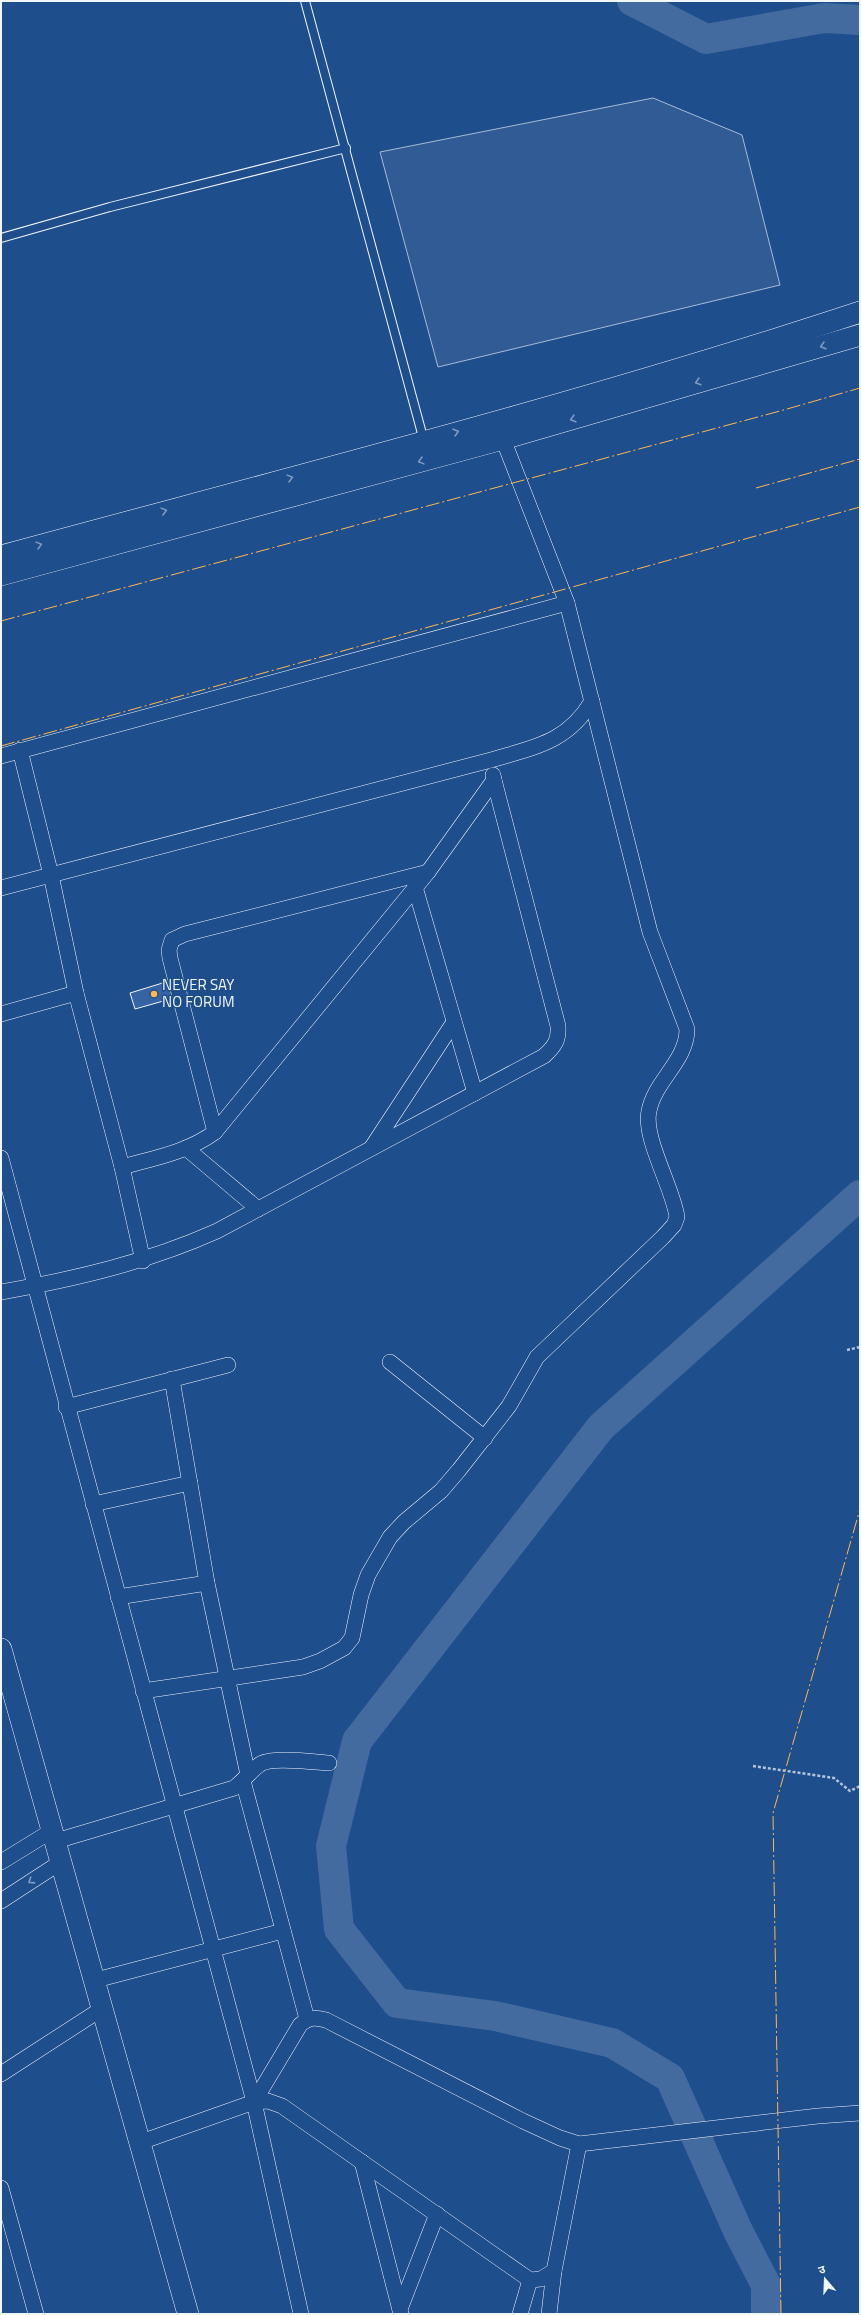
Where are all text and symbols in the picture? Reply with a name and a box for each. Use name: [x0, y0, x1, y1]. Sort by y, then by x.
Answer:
one-way arrow: [819, 341, 826, 350]
one-way arrow: [694, 377, 701, 386]
one-way arrow: [570, 414, 577, 423]
one-way arrow: [452, 428, 459, 437]
one-way arrow: [418, 456, 425, 465]
one-way arrow: [286, 474, 293, 482]
one-way arrow: [161, 508, 167, 516]
one-way arrow: [35, 542, 42, 550]
place label: NEVER SAY NO FORUM: [162, 973, 234, 1013]
marker: NEVER SAY NO FORUM: [149, 989, 159, 999]
one-way arrow: [28, 1876, 35, 1884]
north arrow: [805, 2259, 845, 2299]
text: उ: [816, 2261, 828, 2278]

